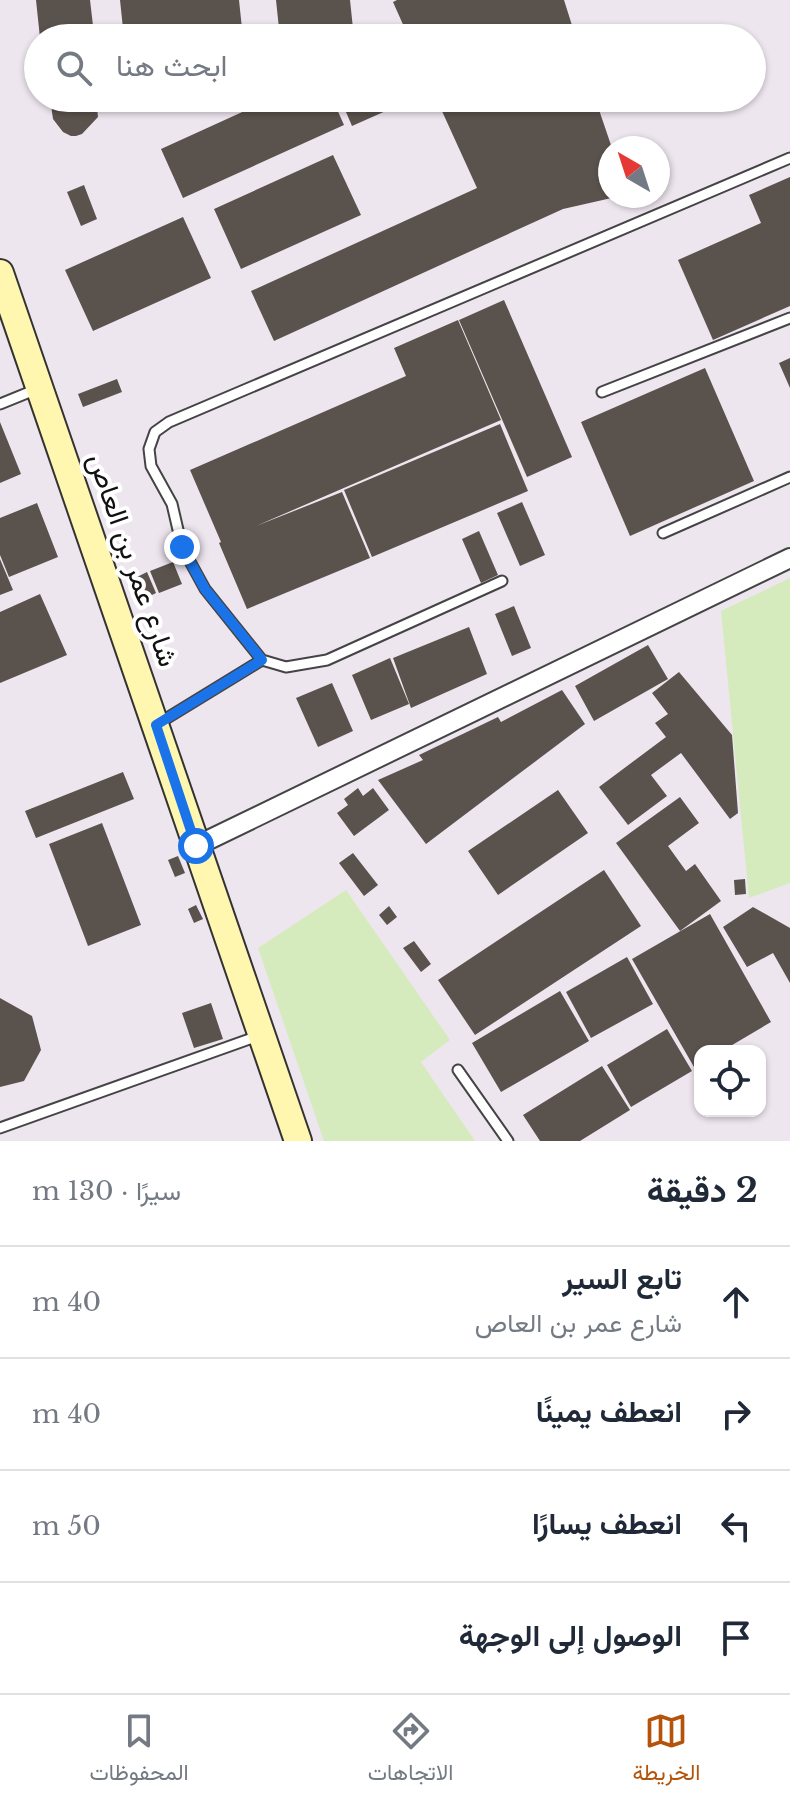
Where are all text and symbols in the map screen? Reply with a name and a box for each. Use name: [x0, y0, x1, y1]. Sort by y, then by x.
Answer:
search box: [24, 24, 766, 112]
icon: search: [52, 46, 96, 90]
text: ابحث هنا: [116, 47, 228, 84]
north arrow: [598, 136, 670, 208]
street label: شارع عمر بن العاص: [79, 449, 186, 672]
route end: [164, 529, 200, 565]
route start: [178, 828, 214, 864]
map controls: [694, 1045, 766, 1117]
button: locate: [694, 1045, 766, 1117]
text: 2 دقيقة: [647, 1169, 758, 1211]
text: سيرًا · 130 m: [32, 1175, 181, 1207]
text: تابع السير: [562, 1260, 682, 1297]
icon: ahead: [714, 1280, 758, 1324]
text: 40 m: [32, 1286, 101, 1318]
text: شارع عمر بن العاص: [475, 1307, 682, 1339]
icon: right: [714, 1392, 758, 1436]
text: انعطف يمينًا: [536, 1393, 682, 1430]
text: 40 m: [32, 1398, 101, 1430]
icon: left: [714, 1504, 758, 1548]
text: انعطف يسارًا: [532, 1505, 682, 1542]
text: 50 m: [32, 1510, 101, 1542]
icon: arrive: [714, 1616, 758, 1660]
text: الوصول إلى الوجهة: [459, 1617, 682, 1654]
tab: المحفوظات: [90, 1709, 189, 1792]
tab: الاتجاهات: [368, 1709, 453, 1792]
tab: الخريطة: [632, 1709, 700, 1792]

